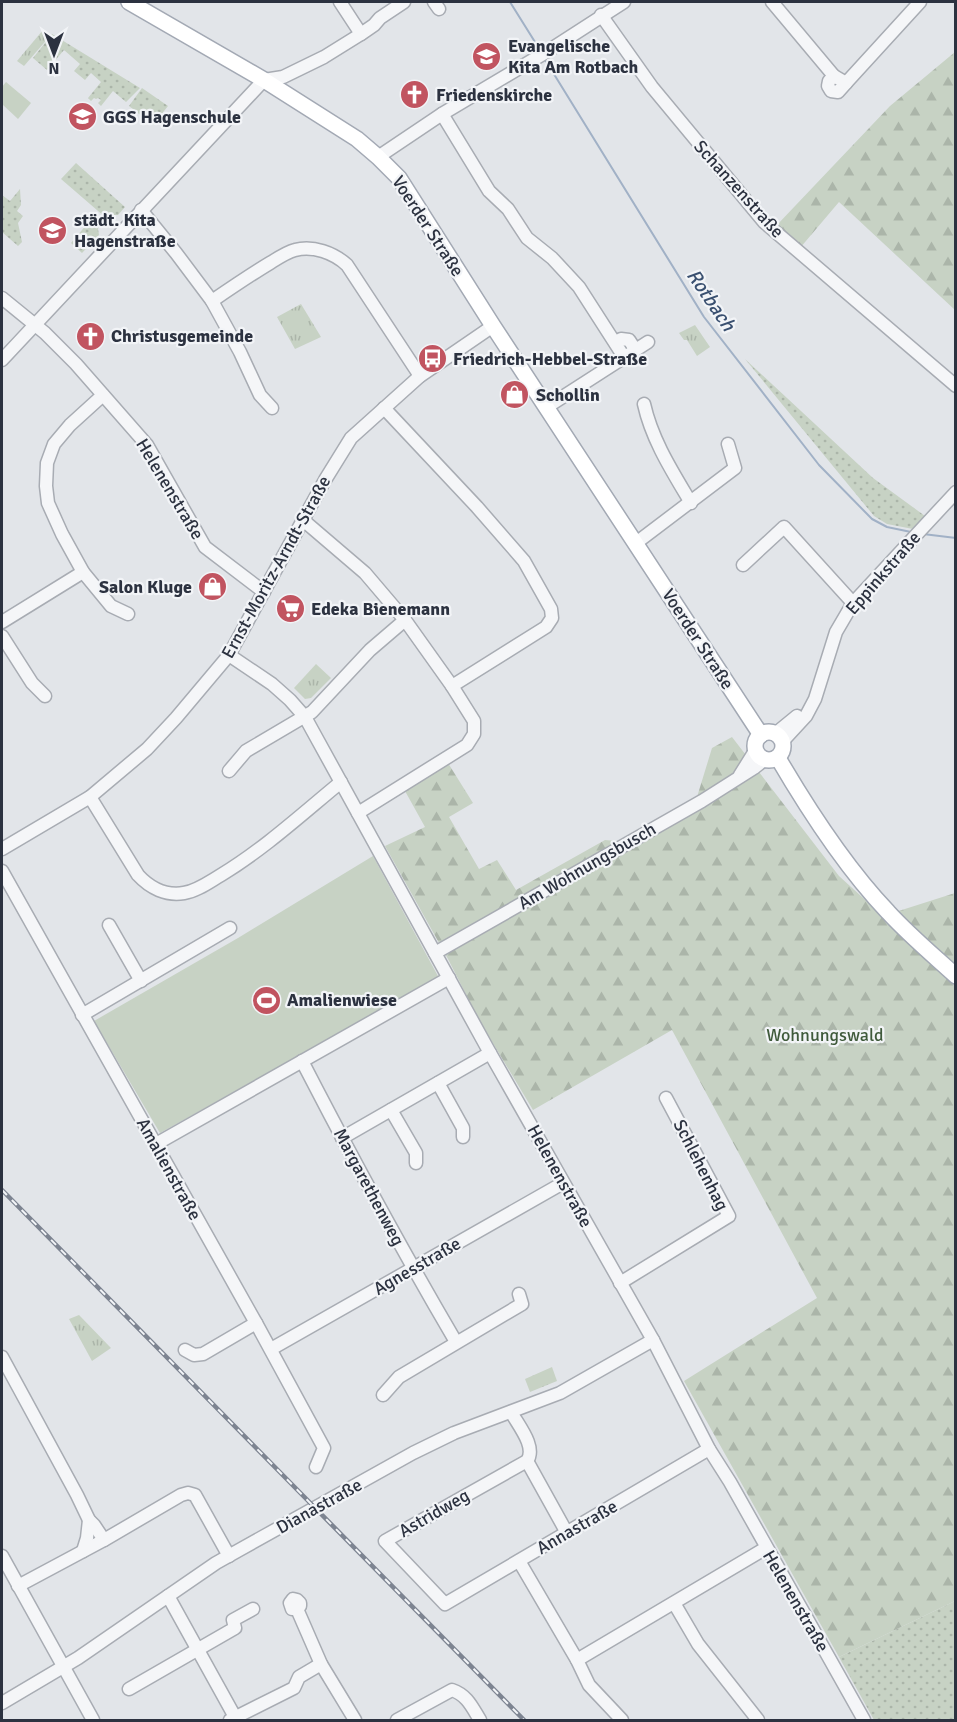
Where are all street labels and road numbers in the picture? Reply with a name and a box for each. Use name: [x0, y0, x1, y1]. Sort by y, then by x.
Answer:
street label: Schanzenstraße: [689, 136, 789, 242]
street label: Voerder Straße: [387, 172, 469, 280]
street label: Helenenstraße: [131, 434, 209, 544]
street label: Ernst-Moritz-Arndt-Straße: [217, 472, 335, 662]
street label: Eppinkstraße: [841, 527, 925, 619]
street label: Voerder Straße: [657, 585, 739, 693]
street label: Am Wohnungsbusch: [514, 818, 660, 914]
street label: Amalienstraße: [132, 1114, 206, 1224]
street label: Schlehenhag: [669, 1116, 733, 1214]
street label: Helenenstraße: [523, 1121, 597, 1231]
street label: Margarethenweg: [329, 1124, 409, 1250]
street label: Agnesstraße: [369, 1232, 465, 1300]
street label: Dianastraße: [272, 1473, 366, 1539]
street label: Astridweg: [395, 1484, 473, 1542]
street label: Annastraße: [533, 1495, 621, 1559]
street label: Helenenstraße: [758, 1546, 834, 1656]

